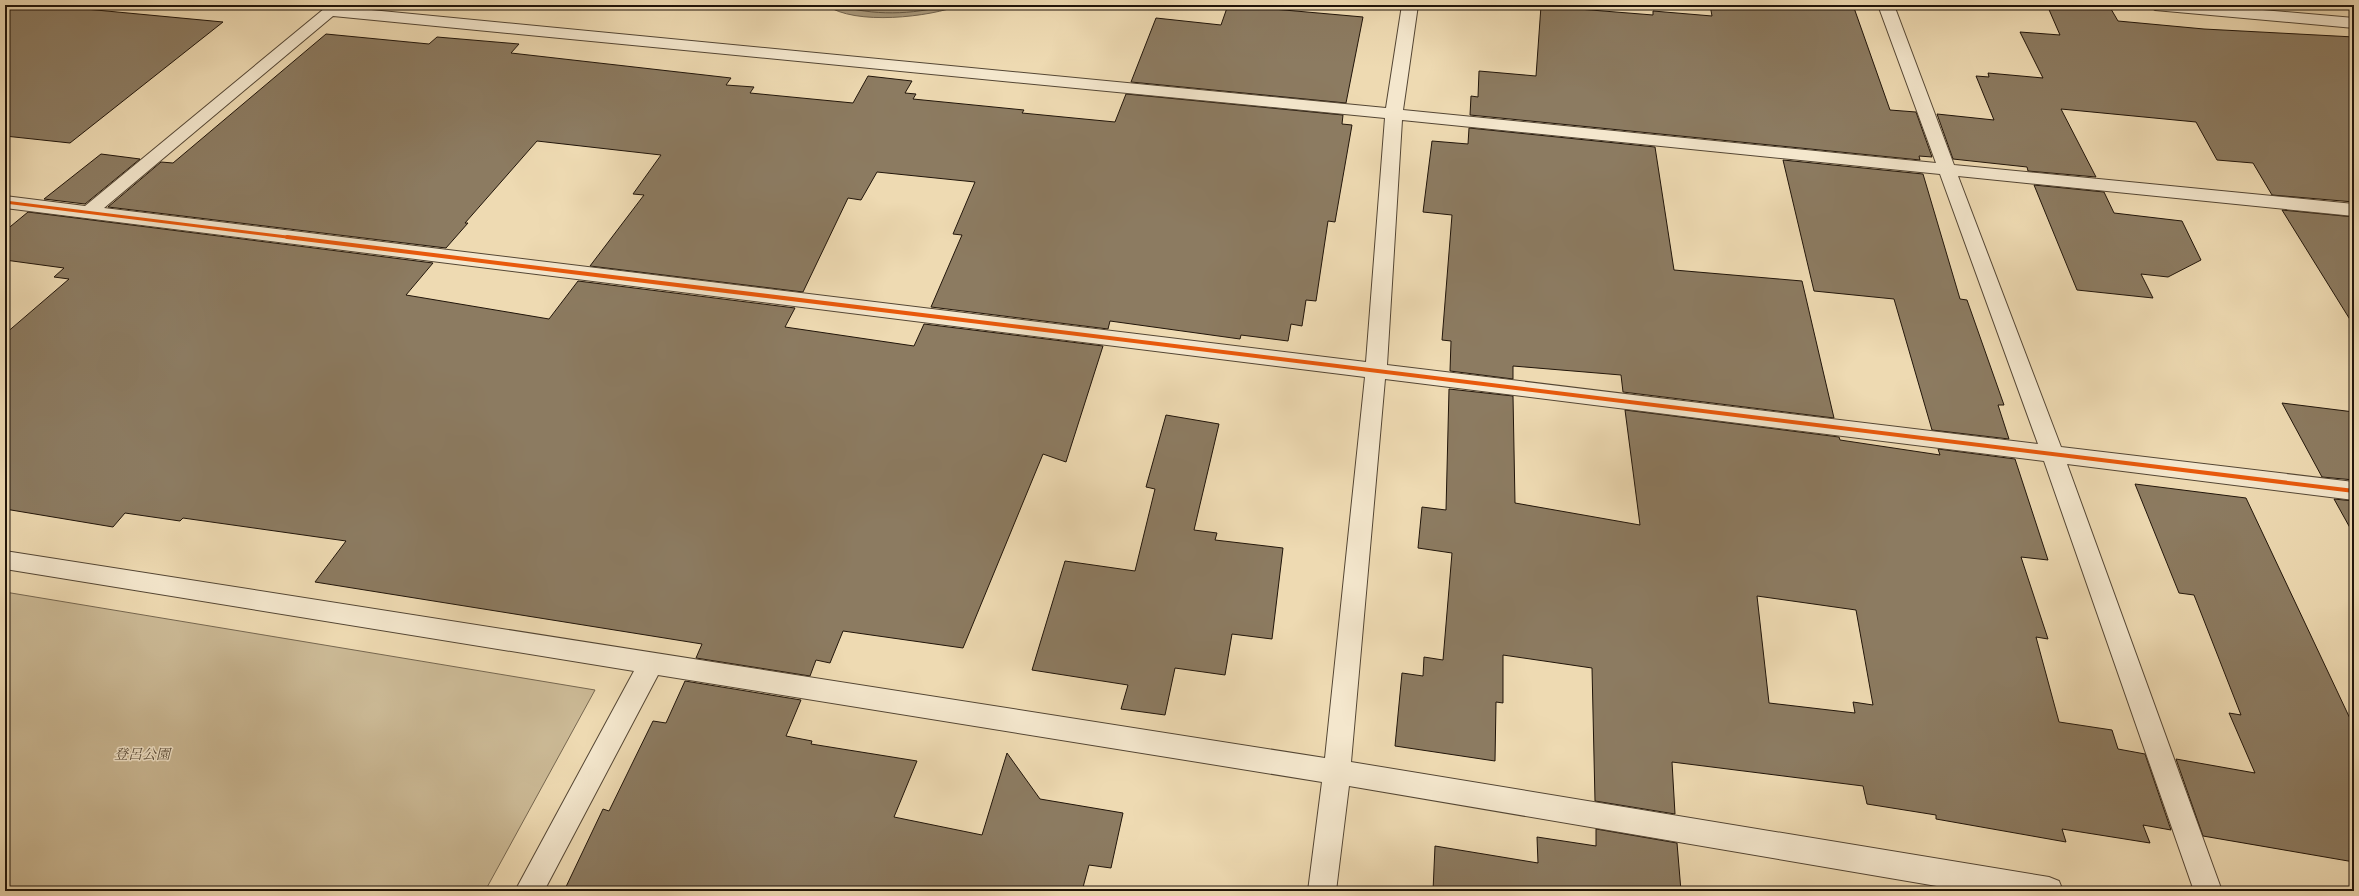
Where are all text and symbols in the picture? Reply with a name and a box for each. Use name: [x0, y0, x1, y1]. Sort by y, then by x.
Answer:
park label: 登呂公園: [114, 746, 172, 763]

